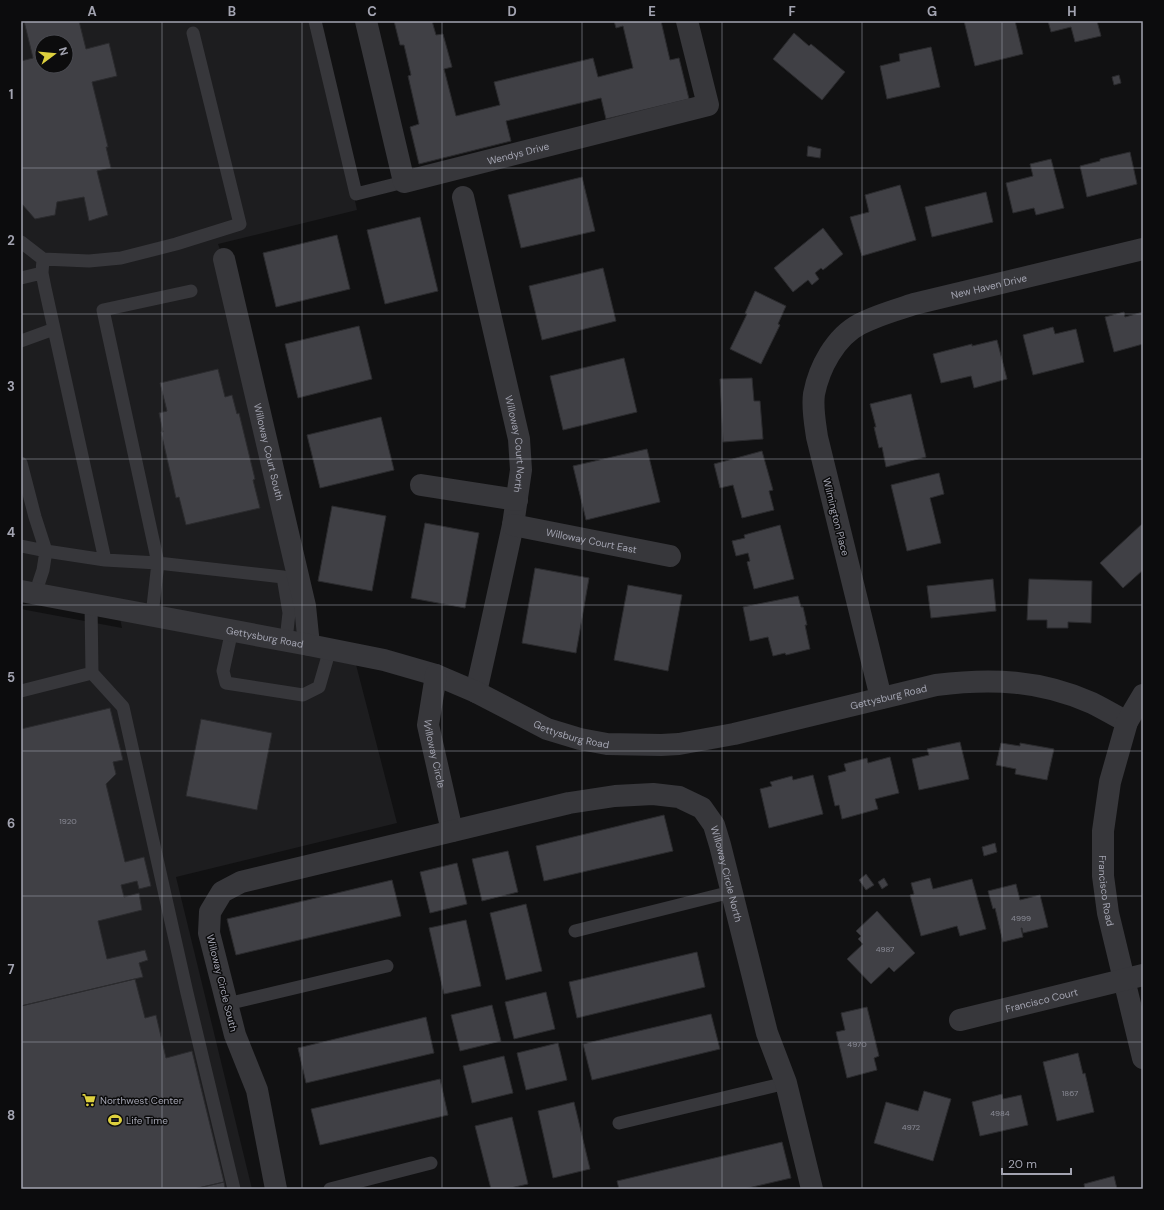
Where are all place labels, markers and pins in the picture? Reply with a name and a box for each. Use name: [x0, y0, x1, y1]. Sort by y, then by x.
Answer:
supermarket icon: Northwest Center: [81, 1092, 97, 1108]
place label: Northwest Center: [100, 1094, 183, 1107]
sports icon: Life Time: [107, 1112, 123, 1128]
place label: Life Time: [126, 1114, 168, 1127]

